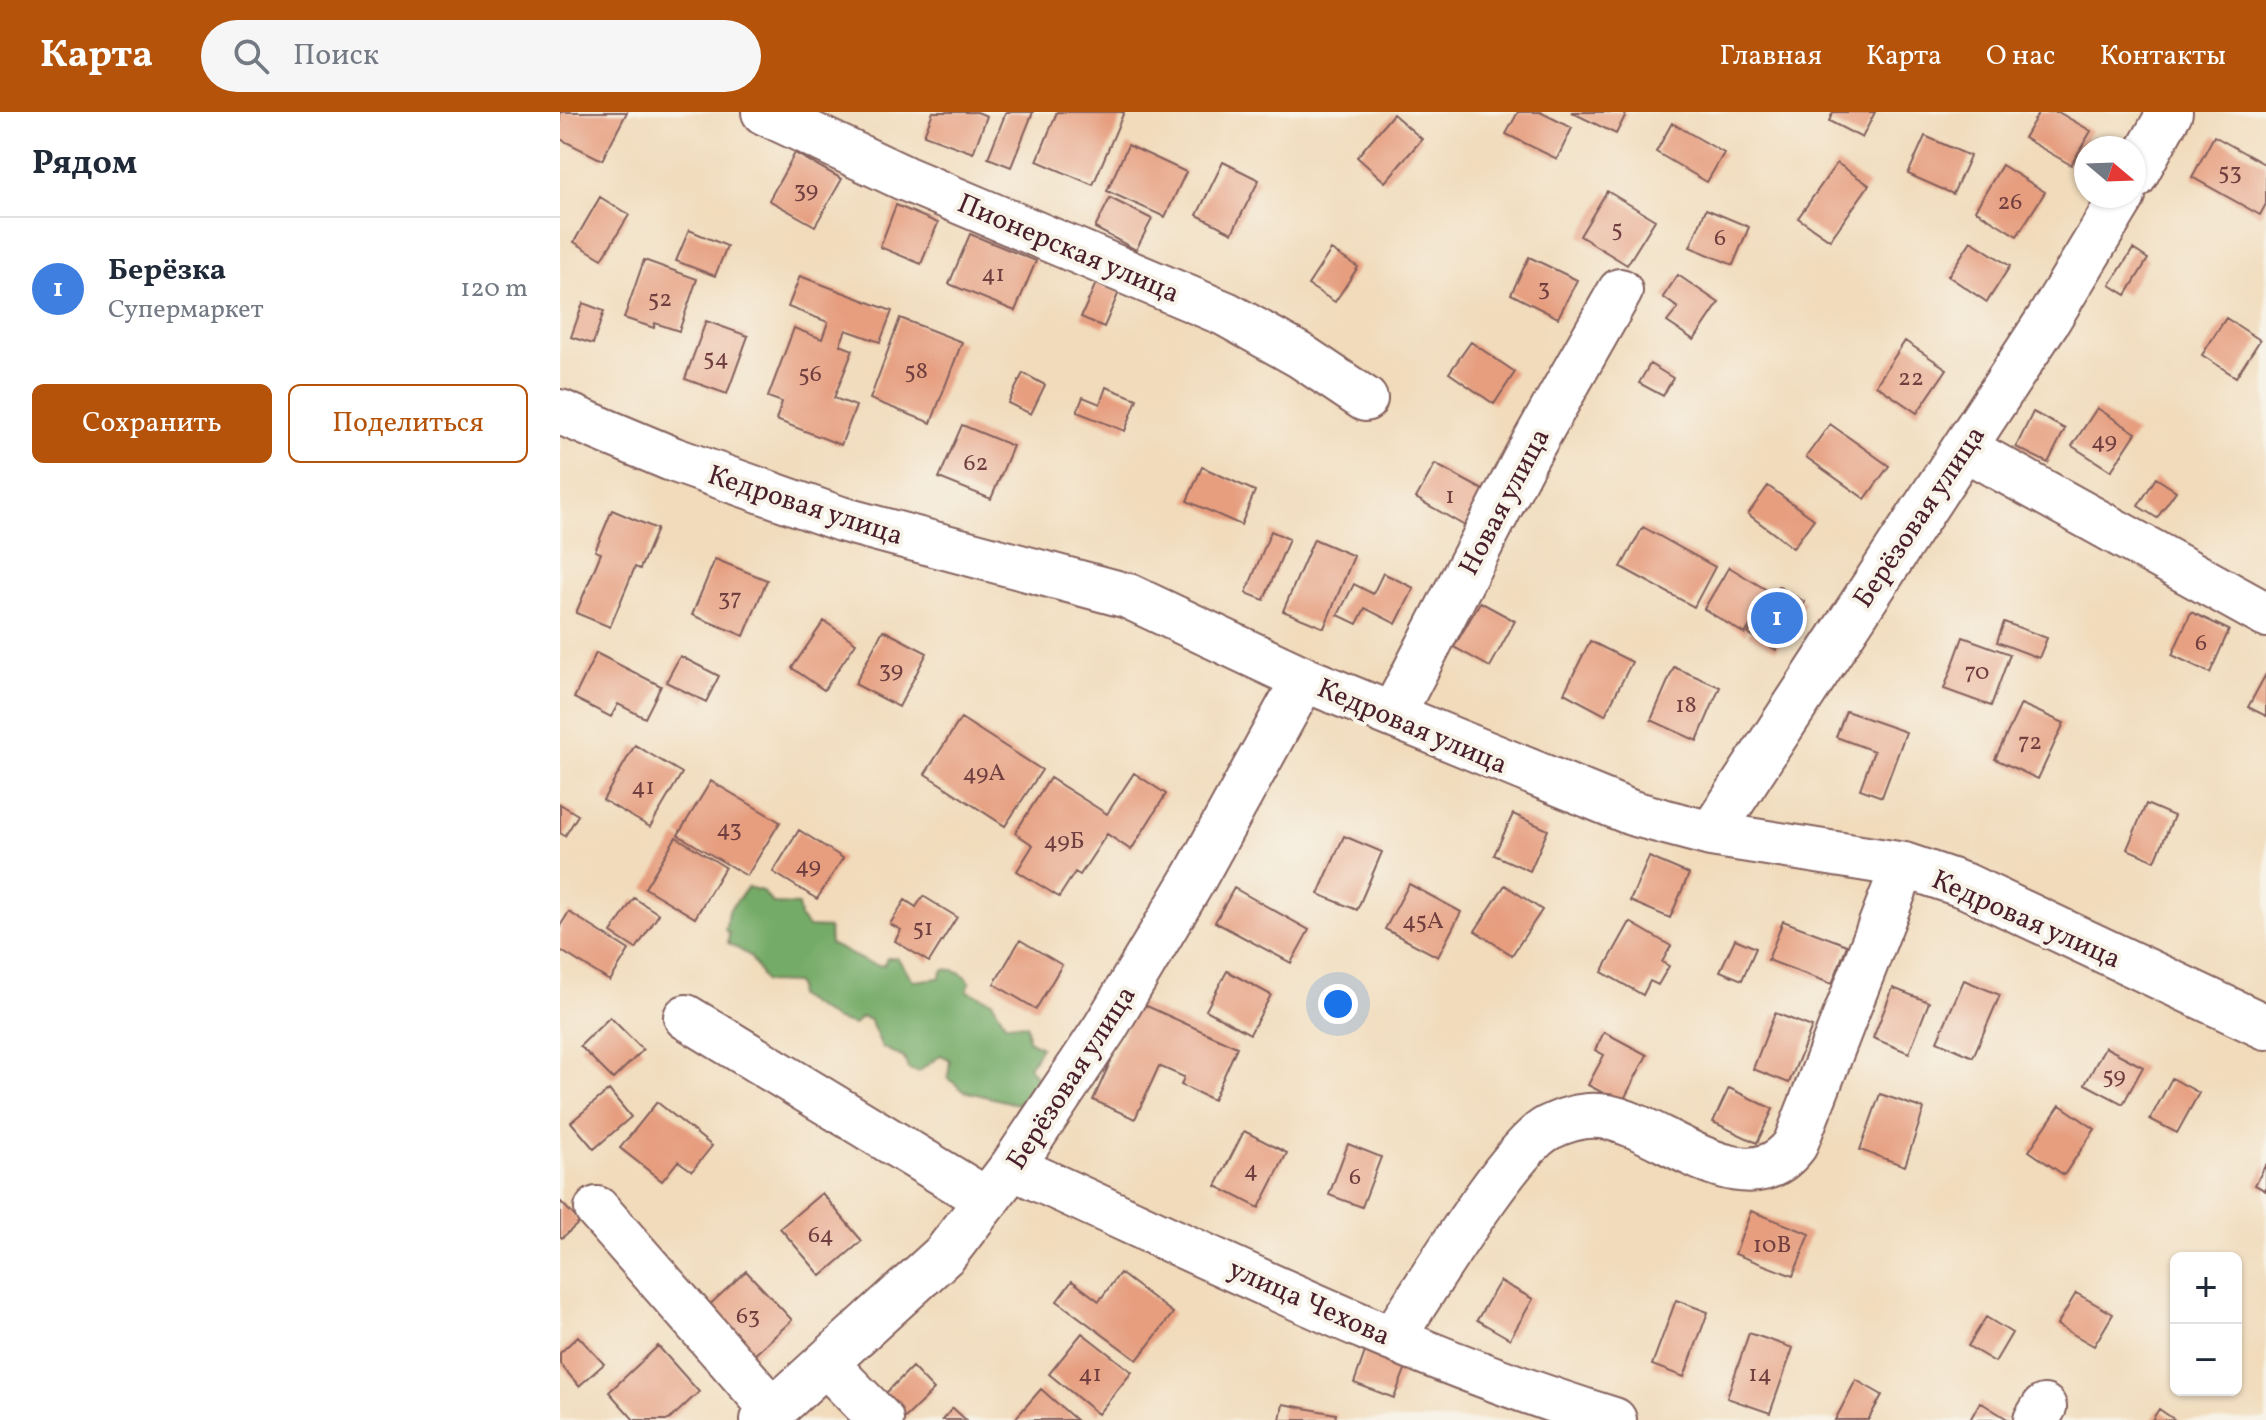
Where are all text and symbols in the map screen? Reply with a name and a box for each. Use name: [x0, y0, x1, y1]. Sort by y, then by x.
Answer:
search box: [201, 20, 761, 92]
text: Карта: [40, 30, 153, 83]
icon: search: [229, 34, 273, 78]
text: Поиск: [293, 35, 379, 77]
text: Главная: [1720, 37, 1822, 76]
text: Карта: [1866, 37, 1942, 76]
text: О нас: [1986, 37, 2056, 76]
text: Контакты: [2100, 37, 2226, 76]
north arrow: [2074, 136, 2146, 208]
text: Рядом: [32, 141, 137, 188]
house number: 53: [2218, 156, 2242, 190]
house number: 39: [794, 174, 818, 208]
street label: Пионерская улица: [951, 185, 1185, 314]
house number: 26: [1997, 186, 2023, 220]
house number: 5: [1611, 213, 1623, 247]
house number: 6: [1714, 222, 1726, 256]
text: Берёзка: [108, 250, 226, 292]
house number: 41: [981, 258, 1005, 292]
text: 1: [53, 271, 63, 307]
text: 120 m: [460, 271, 528, 307]
house number: 3: [1538, 272, 1550, 306]
house number: 52: [648, 283, 672, 317]
text: Супермаркет: [108, 292, 264, 328]
house number: 54: [703, 342, 729, 376]
house number: 58: [904, 355, 928, 389]
house number: 56: [798, 358, 822, 392]
house number: 22: [1898, 362, 1924, 396]
button: Сохранить: [32, 384, 272, 463]
button: Поделиться: [288, 384, 528, 463]
street label: Берёзовая улица: [1845, 418, 1996, 616]
street label: Новая улица: [1450, 422, 1560, 583]
house number: 49: [2091, 425, 2117, 459]
house number: 62: [963, 447, 989, 481]
street label: Кедровая улица: [702, 456, 908, 556]
house number: 1: [1445, 480, 1455, 514]
house number: 37: [718, 582, 742, 616]
pin: 1: [1751, 588, 1803, 648]
house number: 6: [2195, 627, 2207, 661]
house number: 39: [879, 654, 903, 688]
house number: 70: [1964, 656, 1990, 690]
street label: Кедровая улица: [1311, 670, 1513, 785]
house number: 18: [1675, 689, 1697, 723]
house number: 72: [2018, 726, 2042, 760]
house number: 49А: [963, 757, 1006, 791]
house number: 41: [631, 771, 655, 805]
house number: 43: [716, 813, 742, 847]
house number: 49Б: [1044, 825, 1084, 859]
house number: 49: [795, 850, 821, 884]
street label: Кедровая улица: [1925, 861, 2127, 979]
house number: 45А: [1402, 905, 1444, 939]
house number: 51: [913, 912, 933, 946]
street label: Берёзовая улица: [998, 979, 1146, 1178]
your location: [1318, 984, 1358, 1024]
house number: 59: [2102, 1060, 2126, 1094]
house number: 4: [1244, 1154, 1258, 1188]
house number: 6: [1349, 1161, 1361, 1195]
house number: 64: [808, 1219, 834, 1253]
house number: 10В: [1753, 1229, 1791, 1263]
street label: улица Чехова: [1222, 1250, 1396, 1356]
map controls: [2170, 1252, 2242, 1396]
button: +: [2170, 1252, 2242, 1324]
house number: 63: [736, 1300, 760, 1334]
button: −: [2170, 1324, 2242, 1396]
house number: 41: [1078, 1358, 1102, 1392]
house number: 14: [1748, 1358, 1772, 1392]

